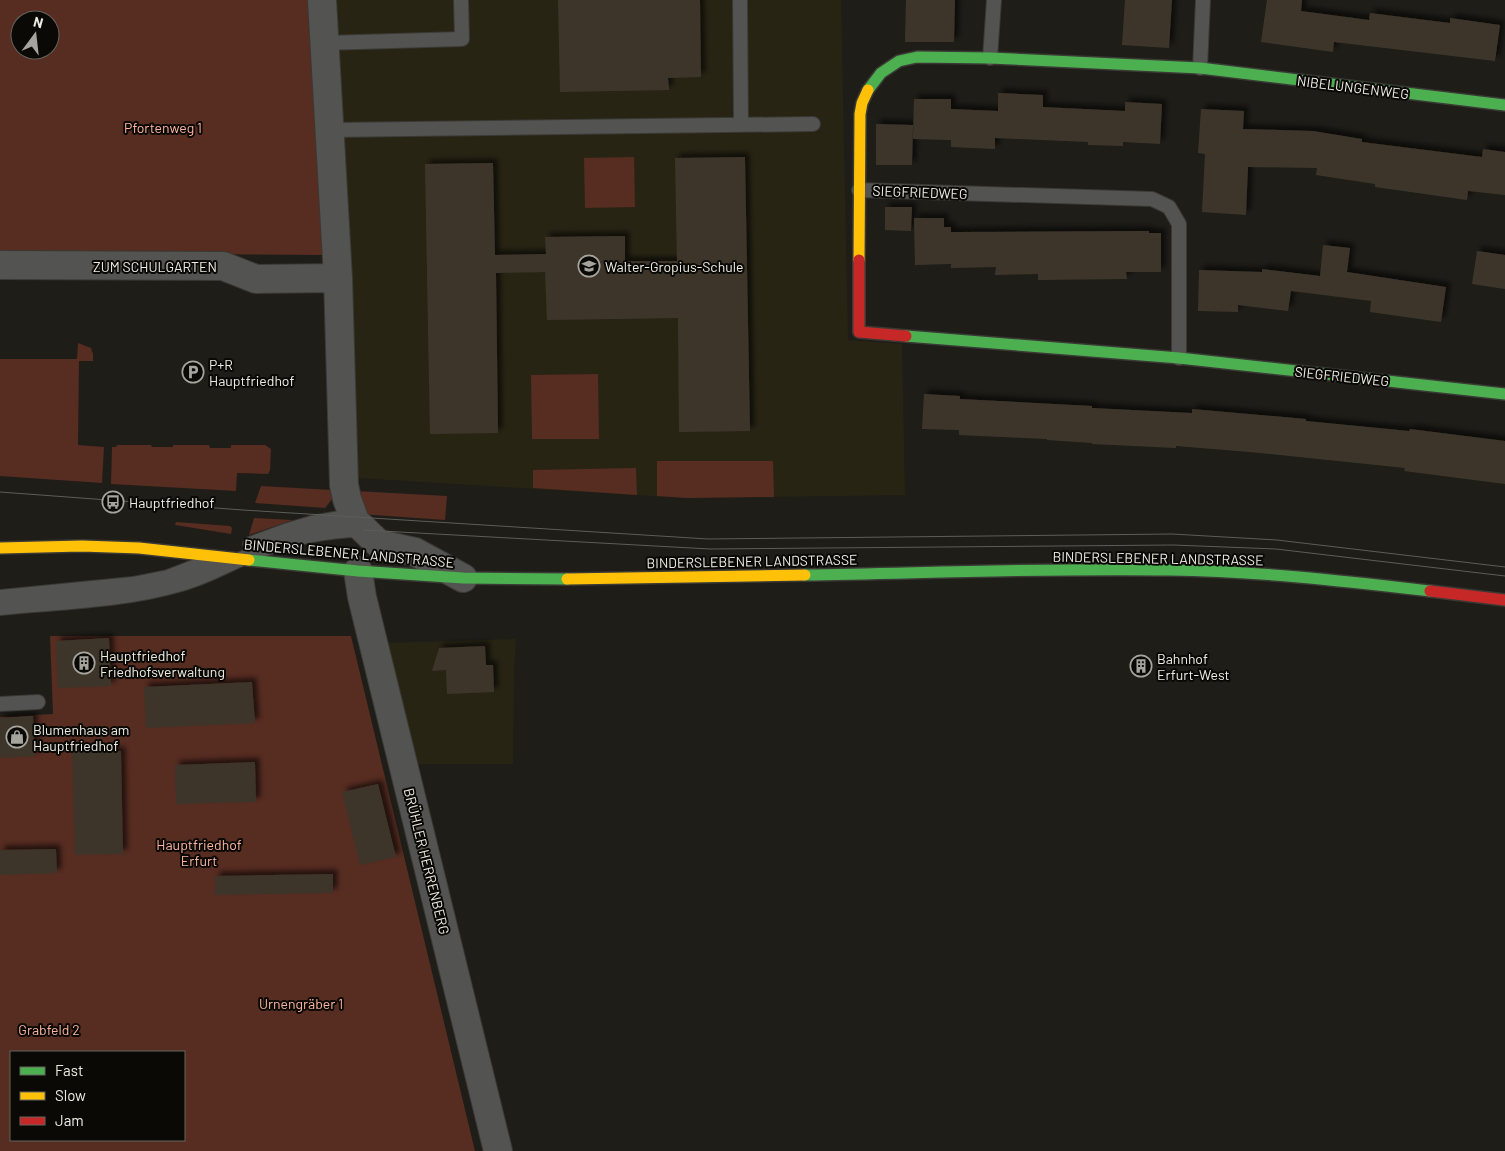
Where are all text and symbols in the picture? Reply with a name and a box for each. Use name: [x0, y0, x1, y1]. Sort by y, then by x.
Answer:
north arrow: [10, 10, 60, 60]
text: N: [32, 13, 45, 31]
street label: NIBELUNGENWEG: [1296, 72, 1410, 102]
park label: Pfortenweg 1: [124, 119, 202, 136]
street label: SIEGFRIEDWEG: [872, 182, 968, 202]
school or university icon: Walter-Gropius-Schule: [577, 254, 601, 278]
street label: ZUM SCHULGARTEN: [93, 258, 217, 275]
place label: Walter-Gropius-Schule: [605, 258, 743, 275]
place label: P+R Hauptfriedhof: [209, 356, 294, 389]
parking icon: P+R Hauptfriedhof: [181, 360, 205, 384]
street label: SIEGFRIEDWEG: [1294, 363, 1390, 389]
bus stop icon: Hauptfriedhof: [101, 490, 125, 514]
place label: Hauptfriedhof: [129, 494, 214, 511]
street label: BINDERSLEBENER LANDSTRASSE: [243, 535, 455, 571]
street label: BINDERSLEBENER LANDSTRASSE: [1052, 548, 1264, 568]
street label: BINDERSLEBENER LANDSTRASSE: [646, 551, 858, 571]
place label: Hauptfriedhof Friedhofsverwaltung: [100, 647, 225, 680]
place label: Bahnhof Erfurt-West: [1157, 650, 1230, 683]
building icon: Hauptfriedhof Friedhofsverwaltung: [72, 651, 96, 675]
building icon: Bahnhof Erfurt-West: [1129, 654, 1153, 678]
place label: Blumenhaus am Hauptfriedhof: [33, 721, 129, 754]
shop icon: Blumenhaus am Hauptfriedhof: [5, 725, 29, 749]
street label: BRÜHLER HERRENBERG: [401, 786, 453, 936]
park label: Hauptfriedhof Erfurt: [156, 836, 242, 869]
park label: Urnengräber 1: [259, 995, 343, 1012]
park label: Grabfeld 2: [18, 1021, 80, 1038]
legend: [10, 1051, 185, 1141]
text: Fast: [55, 1061, 83, 1079]
text: Slow: [55, 1086, 86, 1104]
text: Jam: [55, 1111, 84, 1129]

